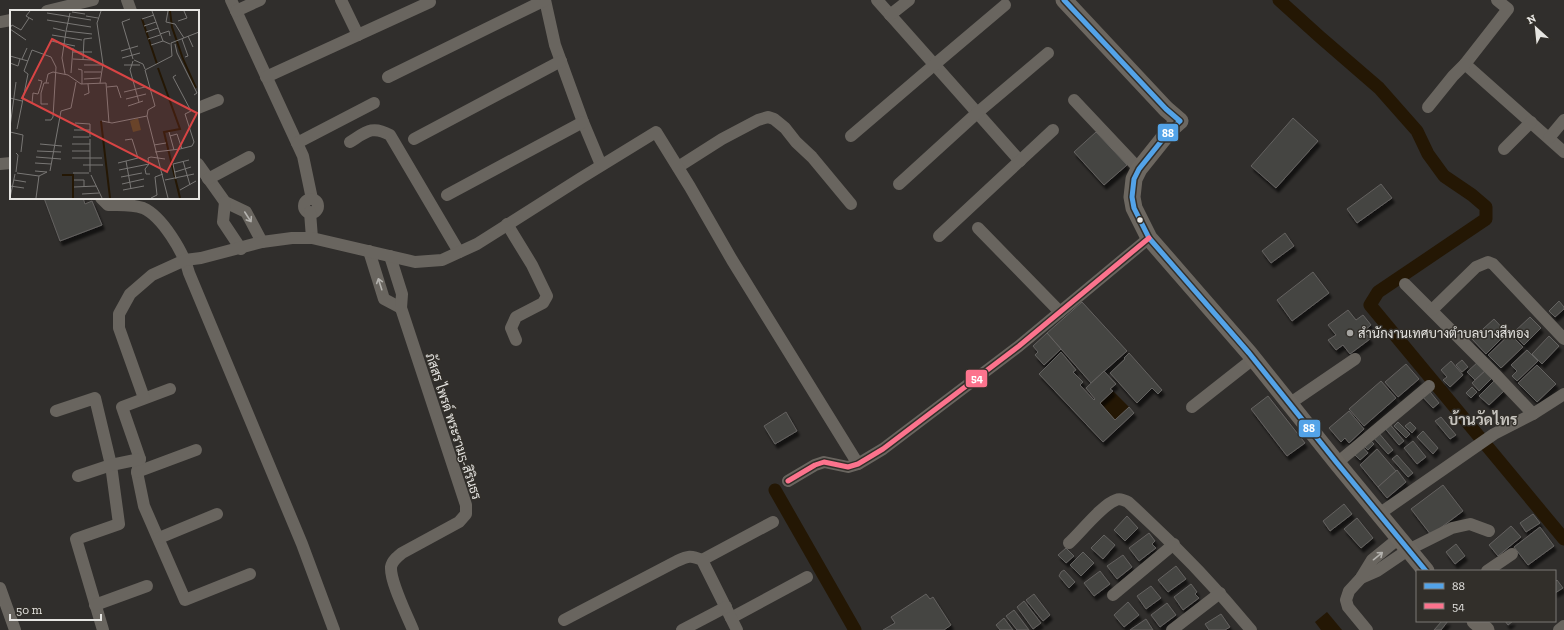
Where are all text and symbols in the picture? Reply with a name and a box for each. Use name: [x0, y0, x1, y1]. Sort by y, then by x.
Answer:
north arrow: [1516, 8, 1556, 48]
inset map: [10, 10, 199, 199]
text: N: [1525, 12, 1539, 27]
line badge: 88: [1157, 123, 1179, 142]
text: 88: [1162, 127, 1174, 140]
one-way arrow: [245, 211, 253, 223]
unlabelled marker: [1135, 215, 1145, 225]
one-way arrow: [375, 278, 383, 290]
place label: สำนักงานเทศบางตำบลบางสีทอง: [1358, 324, 1529, 341]
marker: สำนักงานเทศบางตำบลบางสีทอง: [1345, 328, 1355, 338]
street label: ภัสสร ไพรด์ พระราม5-สิรินธร: [423, 350, 486, 501]
line badge: 54: [965, 369, 988, 388]
text: 54: [971, 372, 984, 385]
district label: บ้านวัดไทร: [1449, 410, 1518, 429]
line badge: 88: [1298, 419, 1321, 438]
text: 88: [1303, 422, 1315, 435]
one-way arrow: [1372, 552, 1383, 560]
legend: [1416, 570, 1556, 622]
text: 88: [1452, 579, 1465, 593]
scale bar: [10, 596, 101, 622]
text: 54: [1452, 599, 1465, 613]
text: 50 m: [16, 603, 43, 617]

